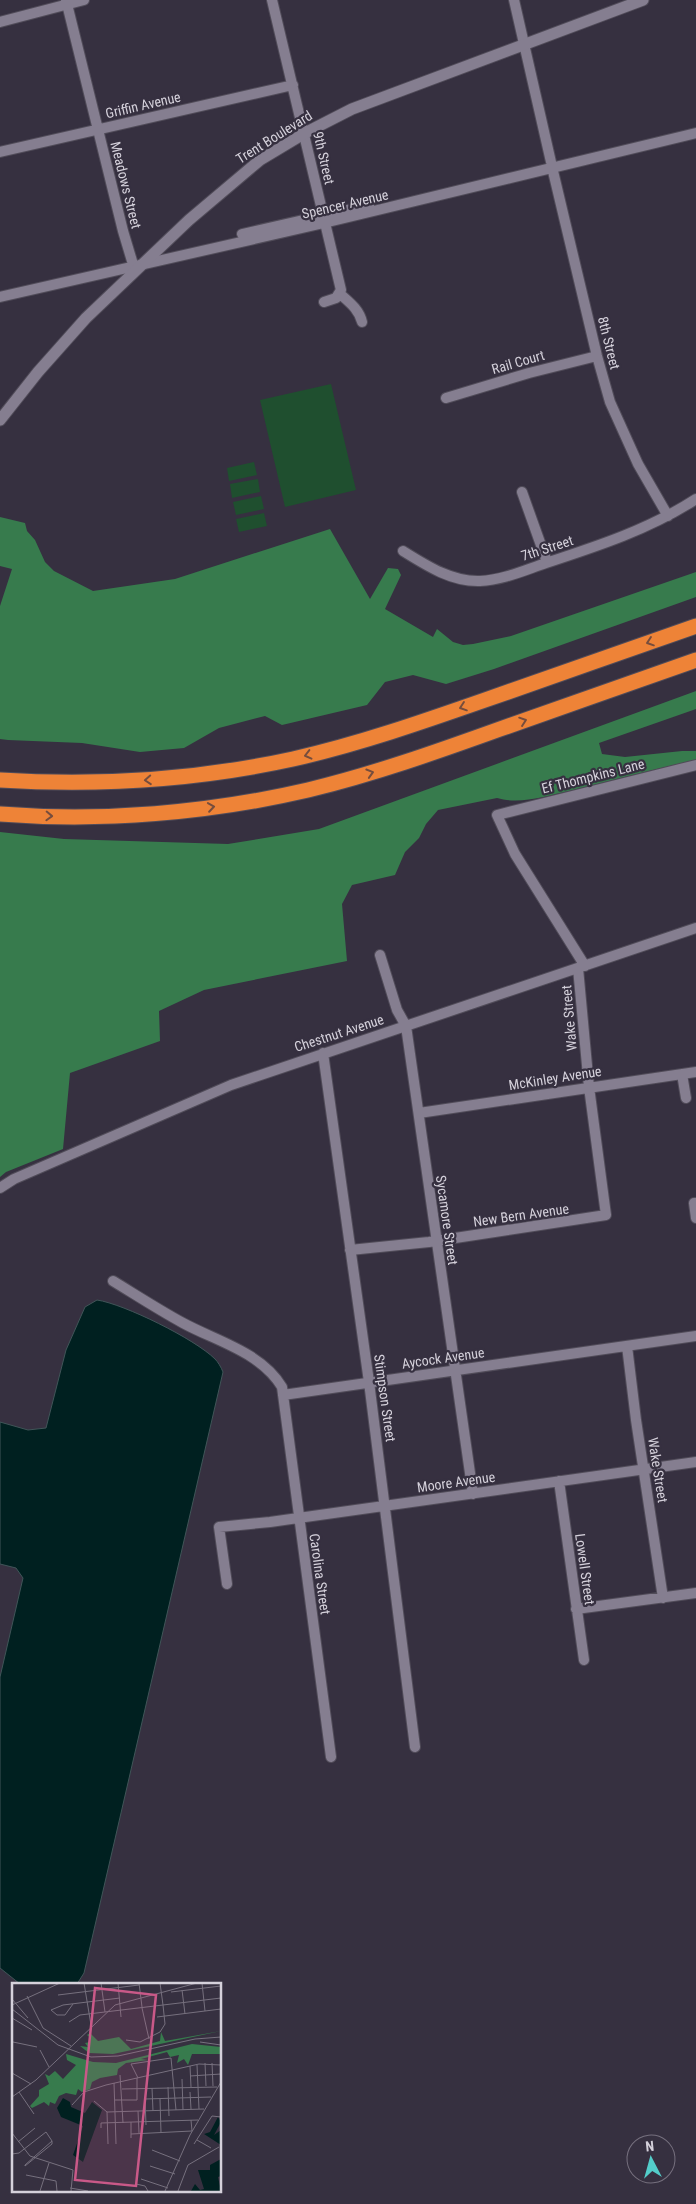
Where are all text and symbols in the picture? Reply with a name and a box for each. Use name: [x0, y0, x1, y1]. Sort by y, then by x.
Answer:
street label: Griffin Avenue: [104, 89, 182, 121]
street label: Trent Boulevard: [233, 107, 315, 167]
street label: 9th Street: [310, 130, 338, 186]
street label: Meadows Street: [107, 140, 145, 230]
street label: Spencer Avenue: [300, 186, 390, 222]
street label: 8th Street: [595, 315, 623, 371]
street label: Rail Court: [490, 347, 546, 377]
street label: 7th Street: [519, 532, 575, 564]
one-way arrow: [646, 636, 655, 646]
one-way arrow: [460, 701, 468, 711]
one-way arrow: [519, 717, 527, 727]
one-way arrow: [304, 749, 313, 760]
street label: Ef Thompkins Lane: [540, 755, 646, 797]
one-way arrow: [365, 769, 373, 779]
one-way arrow: [144, 774, 152, 785]
one-way arrow: [207, 802, 215, 813]
one-way arrow: [45, 811, 53, 821]
street label: Wake Street: [558, 984, 580, 1052]
street label: Chestnut Avenue: [292, 1011, 386, 1055]
street label: McKinley Avenue: [507, 1063, 603, 1093]
street label: Sycamore Street: [433, 1174, 461, 1266]
street label: New Bern Avenue: [472, 1200, 570, 1230]
street label: Aycock Avenue: [401, 1344, 486, 1372]
street label: Stimpson Street: [371, 1353, 399, 1443]
street label: Wake Street: [645, 1436, 671, 1504]
street label: Moore Avenue: [416, 1469, 497, 1495]
street label: Carolina Street: [306, 1532, 334, 1616]
street label: Lowell Street: [572, 1532, 598, 1606]
inset map: [12, 1983, 221, 2192]
north arrow: [626, 2134, 676, 2184]
text: N: [645, 2138, 655, 2154]

